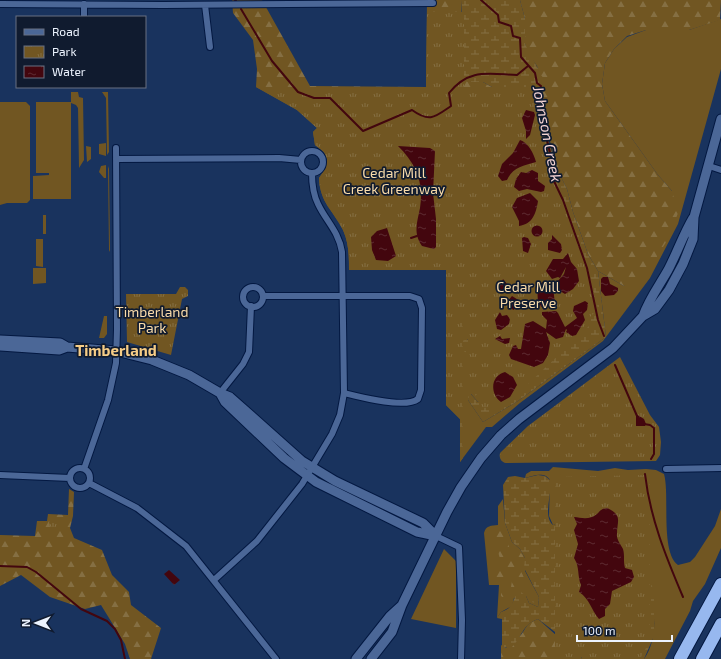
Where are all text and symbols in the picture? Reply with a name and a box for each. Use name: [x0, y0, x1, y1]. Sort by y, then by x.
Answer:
legend: [16, 16, 146, 88]
text: Road: [52, 24, 80, 38]
text: Park: [52, 44, 77, 58]
text: Water: [52, 64, 86, 78]
water label: Johnson Creek: [530, 83, 566, 183]
park label: Cedar Mill Creek Greenway: [343, 164, 446, 197]
park label: Cedar Mill Preserve: [496, 278, 561, 311]
park label: Timberland Park: [116, 303, 188, 336]
district label: Timberland: [75, 341, 157, 359]
north arrow: [16, 603, 56, 643]
scale bar: [577, 617, 672, 643]
text: N: [19, 619, 32, 627]
text: 100 m: [583, 623, 615, 637]

